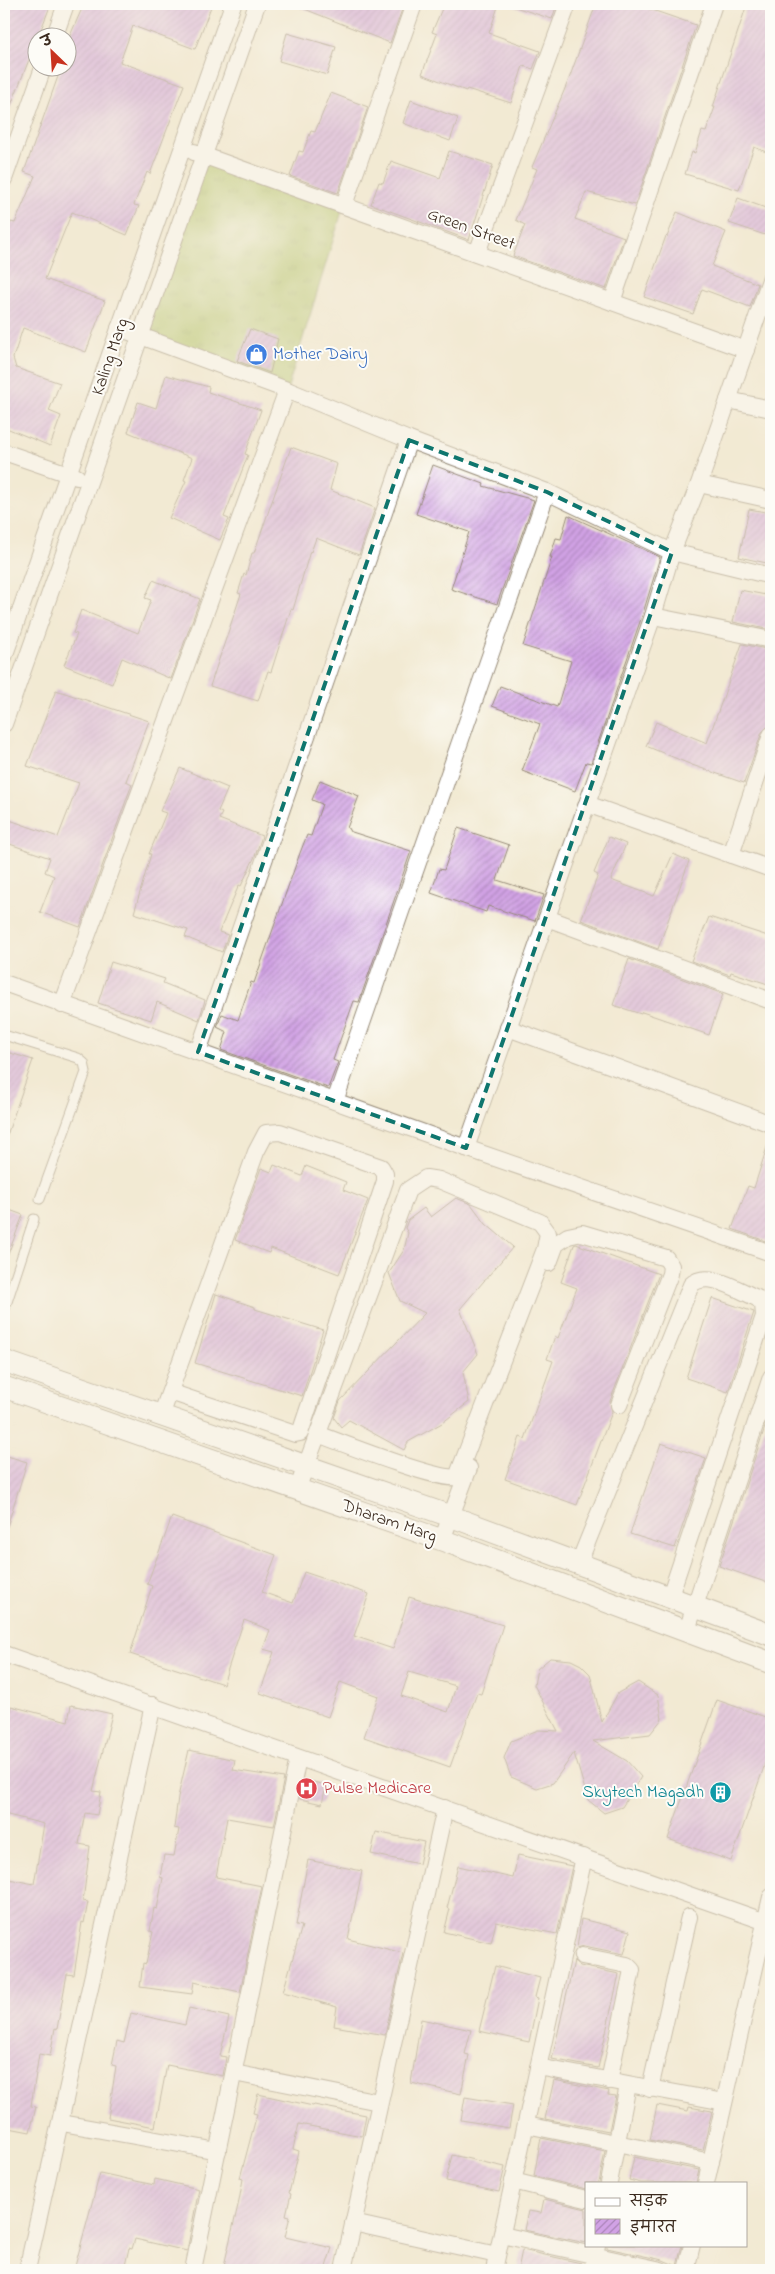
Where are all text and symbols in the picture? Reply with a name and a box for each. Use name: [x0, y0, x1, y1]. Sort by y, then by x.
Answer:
north arrow: [28, 28, 78, 78]
text: उ: [37, 29, 57, 54]
street label: Green Street: [423, 202, 519, 258]
street label: Kaling Marg: [86, 315, 137, 400]
place label: Mother Dairy: [273, 342, 368, 368]
shop icon: Mother Dairy: [245, 343, 269, 367]
street label: Dharam Marg: [336, 1493, 440, 1551]
place label: Pulse Medicare: [323, 1776, 432, 1802]
hospital icon: Pulse Medicare: [295, 1777, 319, 1801]
place label: Skytech Magadh: [582, 1780, 704, 1807]
building icon: Skytech Magadh: [708, 1781, 732, 1805]
legend: [585, 2182, 748, 2246]
text: सड़क: [629, 2191, 668, 2213]
text: इमारत: [630, 2217, 677, 2239]

